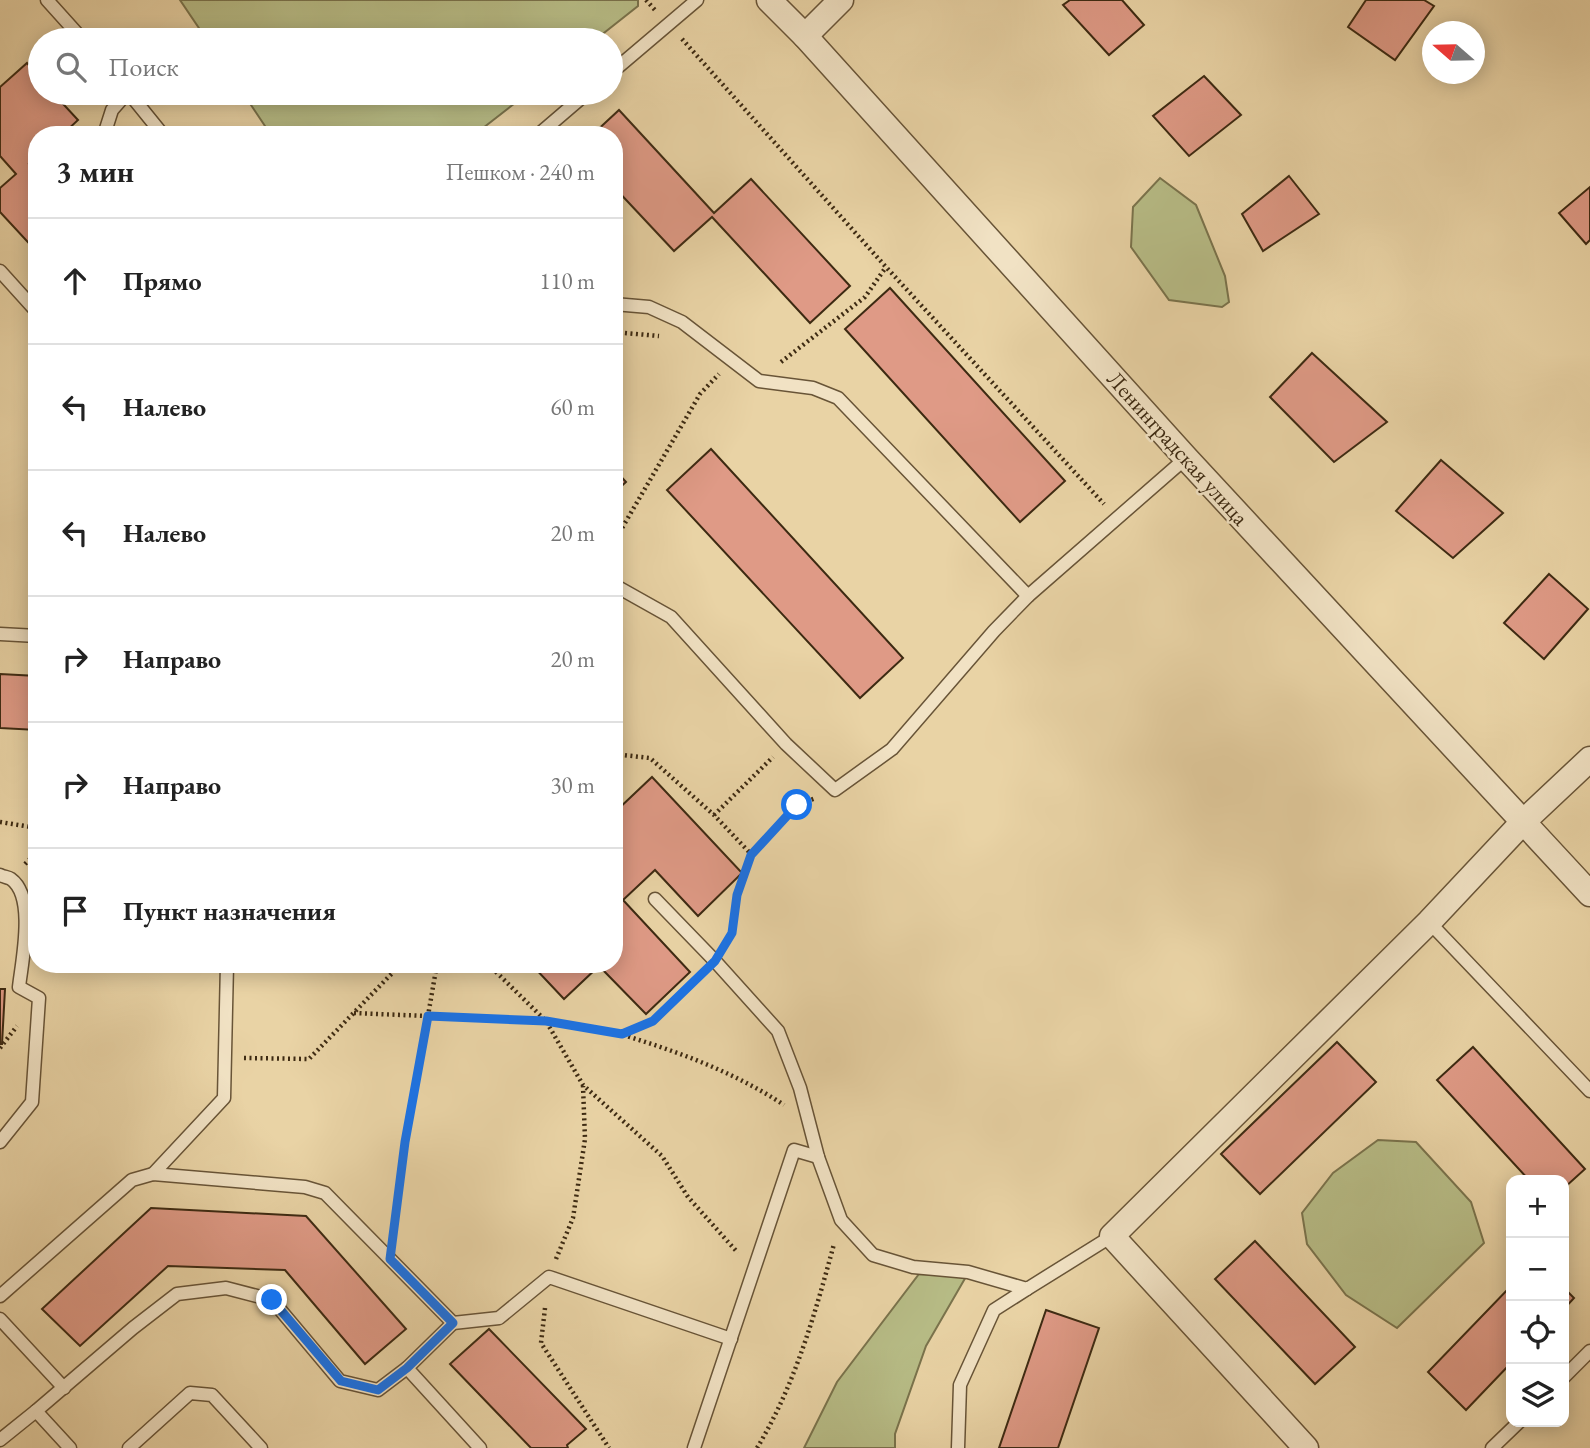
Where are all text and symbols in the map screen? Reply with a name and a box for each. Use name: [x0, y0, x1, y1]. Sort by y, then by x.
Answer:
north arrow: [1422, 21, 1485, 84]
search box: [28, 28, 623, 105]
icon: search: [52, 48, 90, 86]
text: Поиск: [108, 50, 179, 84]
text: 3 мин: [56, 152, 134, 191]
text: Пешком · 240 m: [446, 157, 595, 187]
icon: ahead: [56, 262, 94, 300]
text: Прямо: [123, 264, 202, 298]
text: 110 m: [539, 266, 595, 296]
street label: Ленинградская улица: [1101, 364, 1256, 532]
icon: left: [56, 388, 94, 426]
text: Налево: [123, 390, 206, 424]
text: 60 m: [550, 392, 595, 422]
icon: left: [56, 514, 94, 552]
text: Налево: [123, 516, 206, 550]
text: 20 m: [550, 518, 595, 548]
icon: right: [56, 640, 94, 678]
text: Направо: [123, 642, 221, 676]
text: 20 m: [550, 644, 595, 674]
icon: right: [56, 766, 94, 804]
text: Направо: [123, 768, 221, 802]
text: 30 m: [550, 770, 595, 800]
route start: [781, 789, 812, 820]
icon: arrive: [56, 892, 94, 930]
text: Пункт назначения: [123, 894, 336, 928]
map controls: [1506, 1175, 1569, 1427]
button: +: [1506, 1175, 1569, 1238]
button: −: [1506, 1238, 1569, 1301]
route end: [256, 1284, 287, 1315]
button: locate: [1506, 1301, 1569, 1364]
button: layers: [1506, 1364, 1569, 1427]

